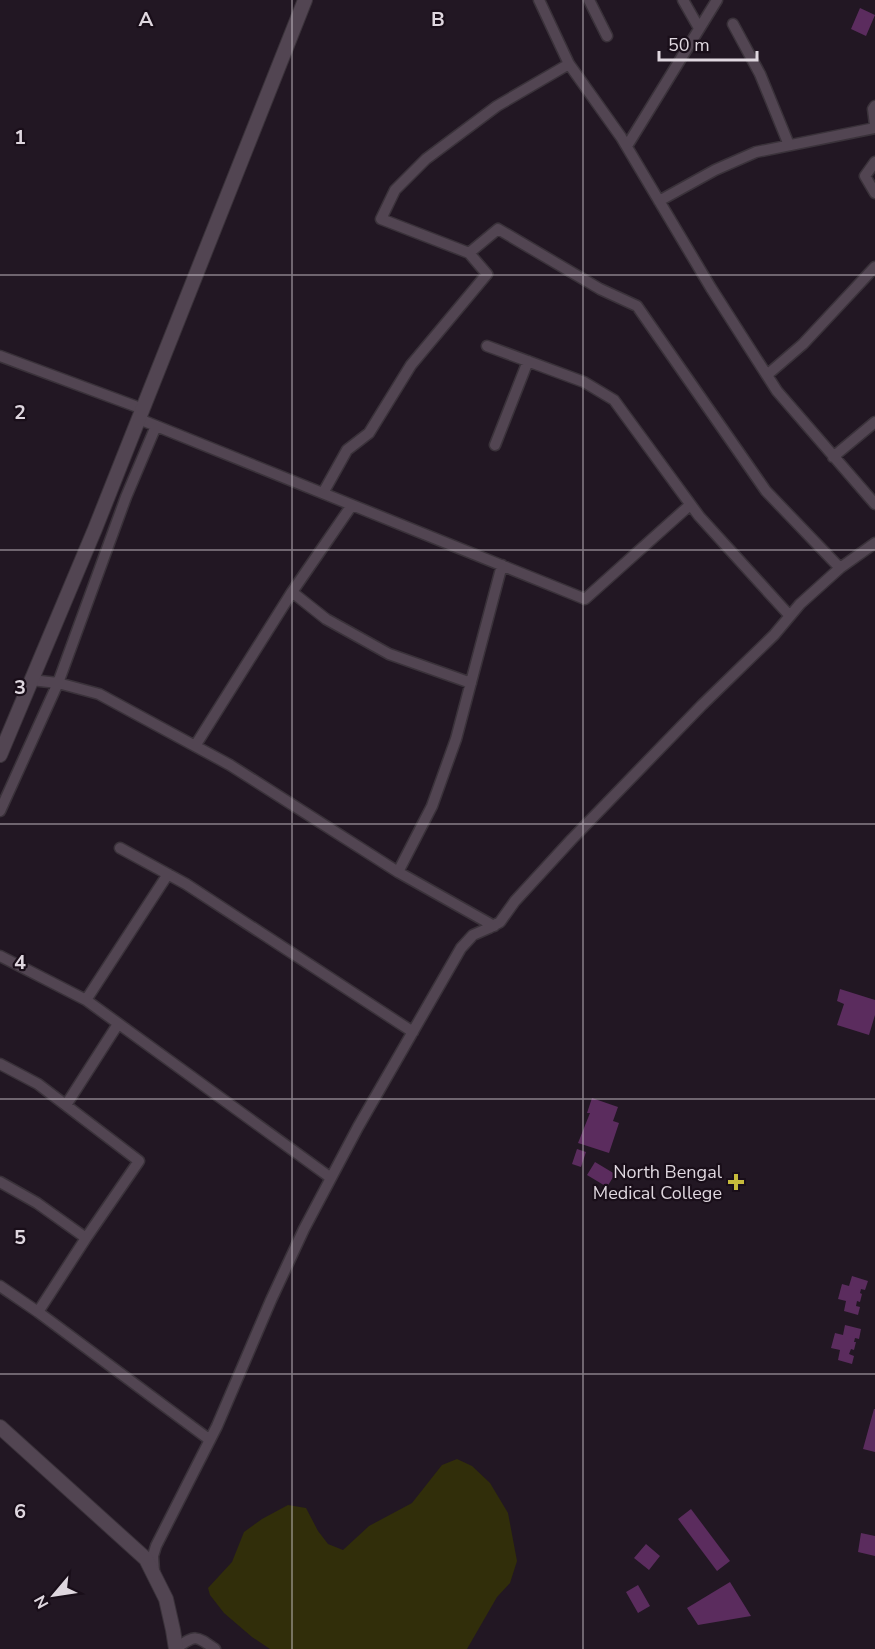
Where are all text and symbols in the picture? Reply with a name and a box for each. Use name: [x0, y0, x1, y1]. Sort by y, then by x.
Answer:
text: A: [139, 6, 154, 33]
text: B: [431, 6, 445, 33]
scale bar: [659, 24, 756, 62]
text: 50 m: [668, 33, 710, 57]
text: 1: [14, 124, 26, 151]
text: 2: [14, 399, 26, 426]
text: 3: [14, 674, 26, 701]
text: 4: [14, 949, 26, 976]
place label: North Bengal Medical College: [593, 1160, 723, 1205]
marker: North Bengal Medical College: [727, 1173, 745, 1191]
text: 5: [14, 1224, 26, 1251]
text: 6: [14, 1498, 26, 1525]
north arrow: [24, 1565, 84, 1625]
text: N: [29, 1591, 54, 1612]

